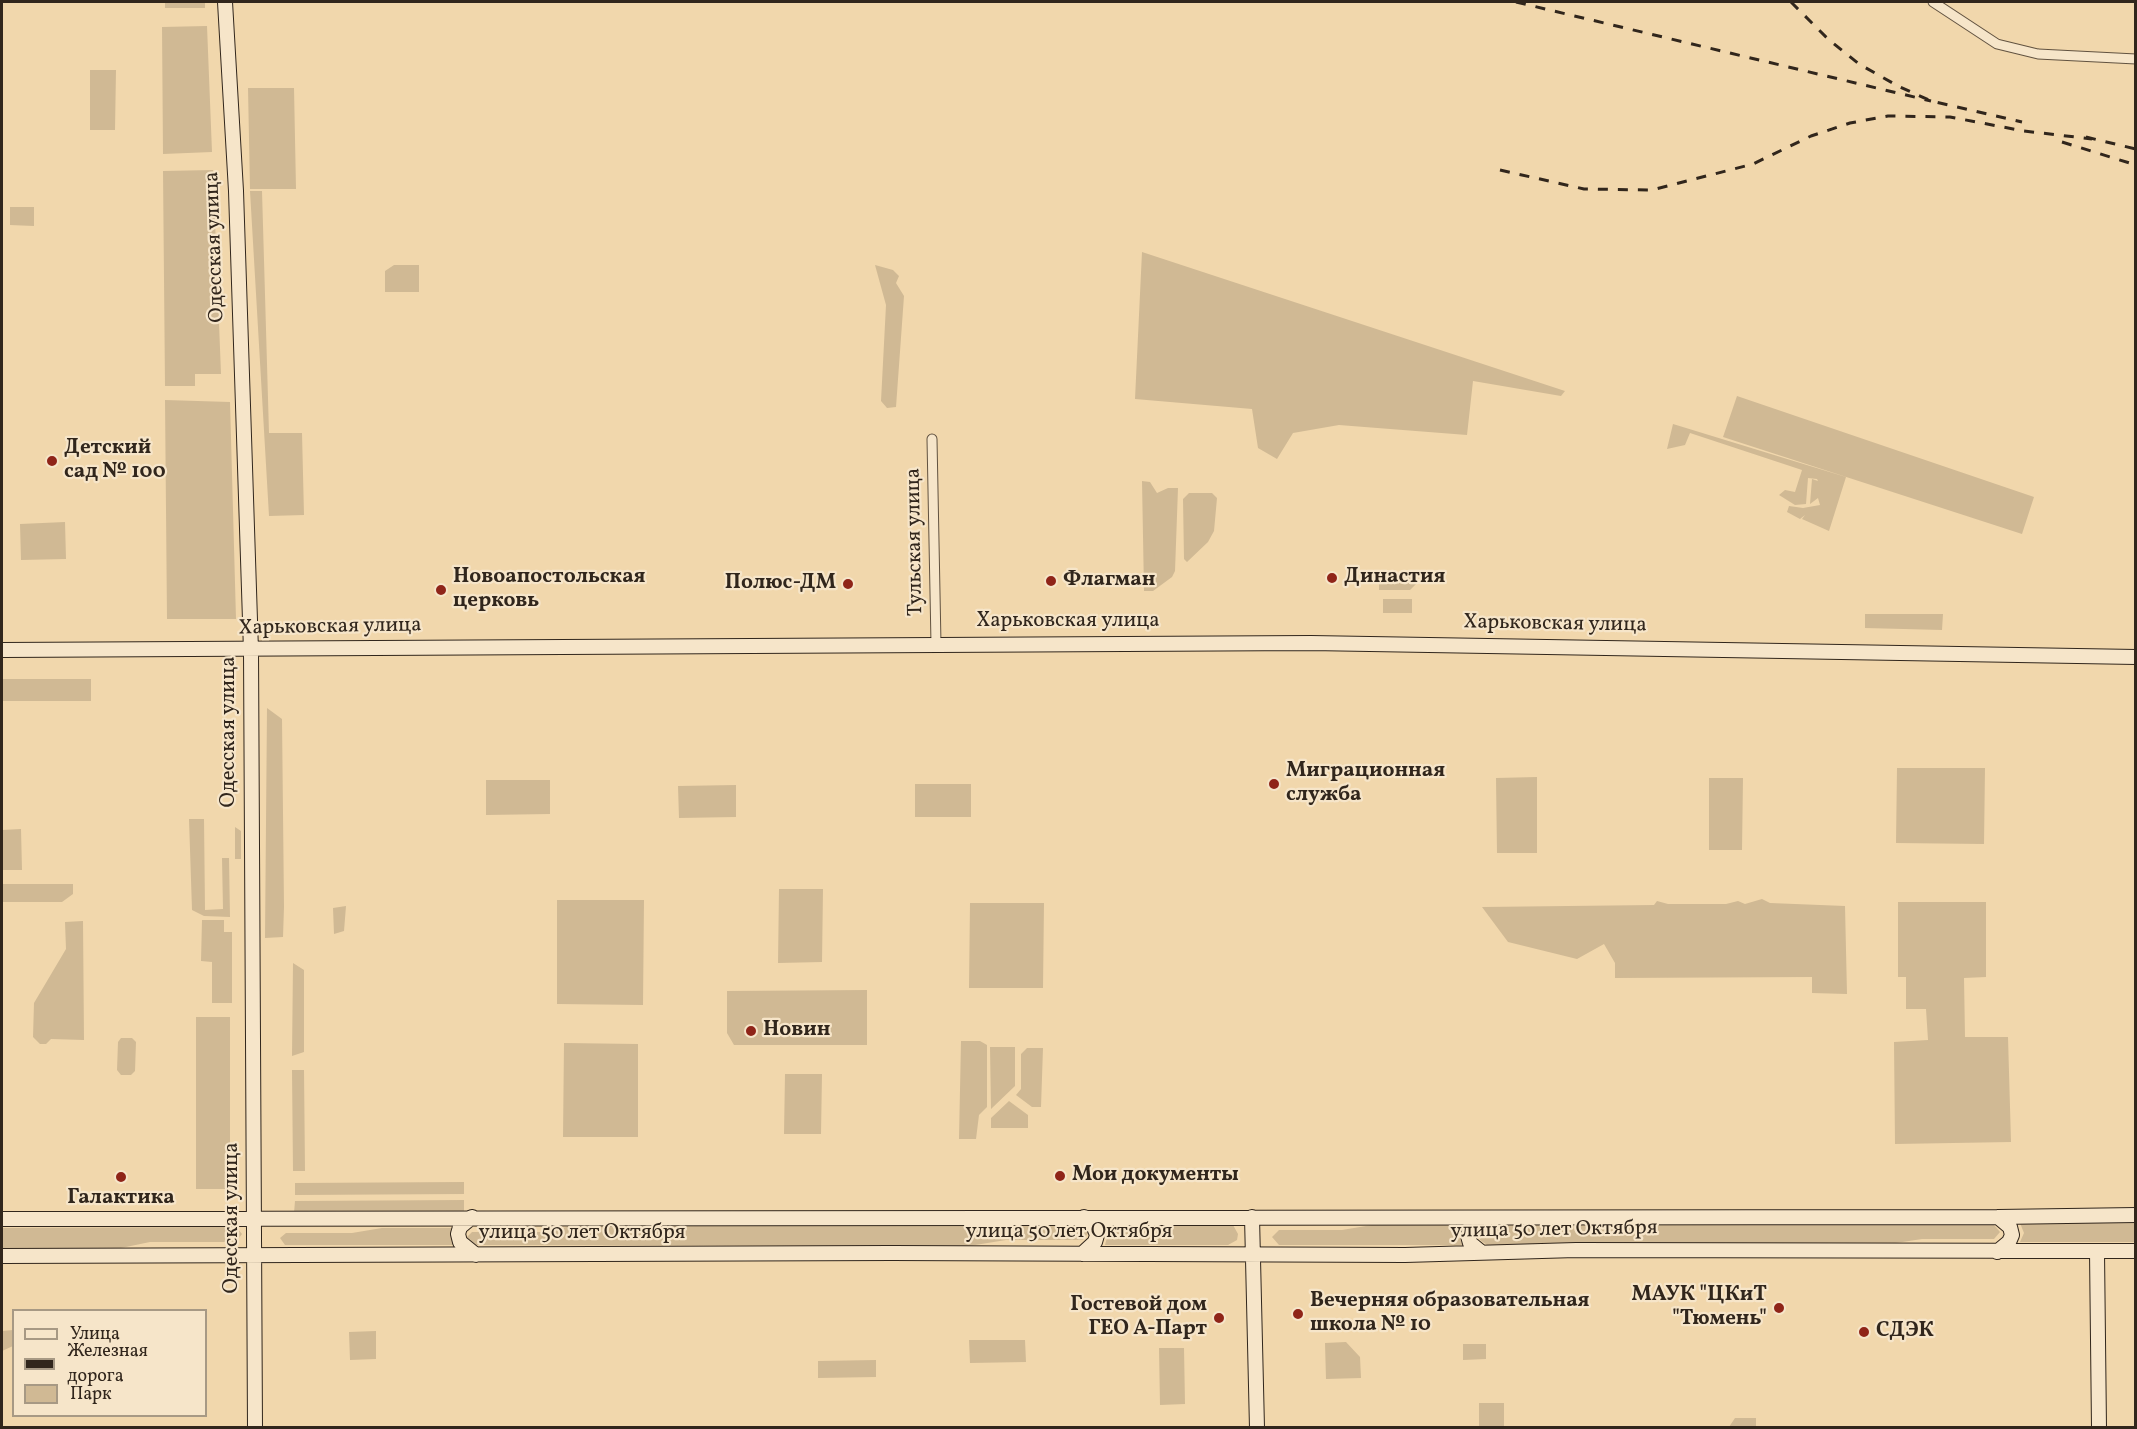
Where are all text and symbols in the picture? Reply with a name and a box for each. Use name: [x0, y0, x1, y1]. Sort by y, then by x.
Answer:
street label: Одесская улица: [201, 171, 231, 323]
place label: Детский сад № 100: [64, 436, 166, 486]
marker: Детский сад № 100: [45, 454, 59, 468]
street label: Тульская улица: [902, 468, 930, 616]
place label: Новоапостольская церковь: [453, 565, 646, 615]
place label: Династия: [1344, 565, 1445, 591]
place label: Флагман: [1063, 568, 1155, 594]
place label: Полюс-ДМ: [725, 571, 836, 597]
marker: Династия: [1325, 571, 1339, 585]
marker: Флагман: [1044, 574, 1058, 588]
marker: Полюс-ДМ: [841, 577, 855, 591]
marker: Новоапостольская церковь: [434, 583, 448, 597]
street label: Харьковская улица: [976, 609, 1160, 635]
street label: Харьковская улица: [1463, 611, 1647, 639]
street label: Харьковская улица: [238, 614, 422, 642]
street label: Одесская улица: [217, 656, 243, 808]
place label: Миграционная служба: [1286, 759, 1445, 809]
marker: Миграционная служба: [1267, 777, 1281, 791]
place label: Новин: [763, 1018, 830, 1044]
marker: Новин: [744, 1024, 758, 1038]
street label: Одесская улица: [220, 1142, 246, 1294]
place label: Мои документы: [1072, 1163, 1239, 1189]
marker: Мои документы: [1053, 1169, 1067, 1183]
marker: Галактика: [114, 1170, 128, 1184]
place label: Галактика: [67, 1186, 175, 1212]
street label: улица 50 лет Октября: [1450, 1217, 1658, 1245]
street label: улица 50 лет Октября: [965, 1220, 1173, 1246]
street label: улица 50 лет Октября: [478, 1221, 686, 1247]
place label: МАУК "ЦКиТ "Тюмень": [1632, 1283, 1767, 1333]
place label: Вечерняя образовательная школа № 10: [1310, 1289, 1590, 1339]
place label: Гостевой дом ГЕО А-Парт: [1070, 1293, 1207, 1343]
marker: МАУК "ЦКиТ "Тюмень": [1772, 1301, 1786, 1315]
marker: Вечерняя образовательная школа № 10: [1291, 1307, 1305, 1321]
legend: [12, 1309, 207, 1417]
marker: Гостевой дом ГЕО А-Парт: [1212, 1311, 1226, 1325]
place label: СДЭК: [1876, 1319, 1934, 1345]
text: Улица: [70, 1322, 120, 1347]
marker: СДЭК: [1857, 1325, 1871, 1339]
text: Железная дорога: [67, 1339, 148, 1389]
text: Парк: [70, 1382, 112, 1407]

